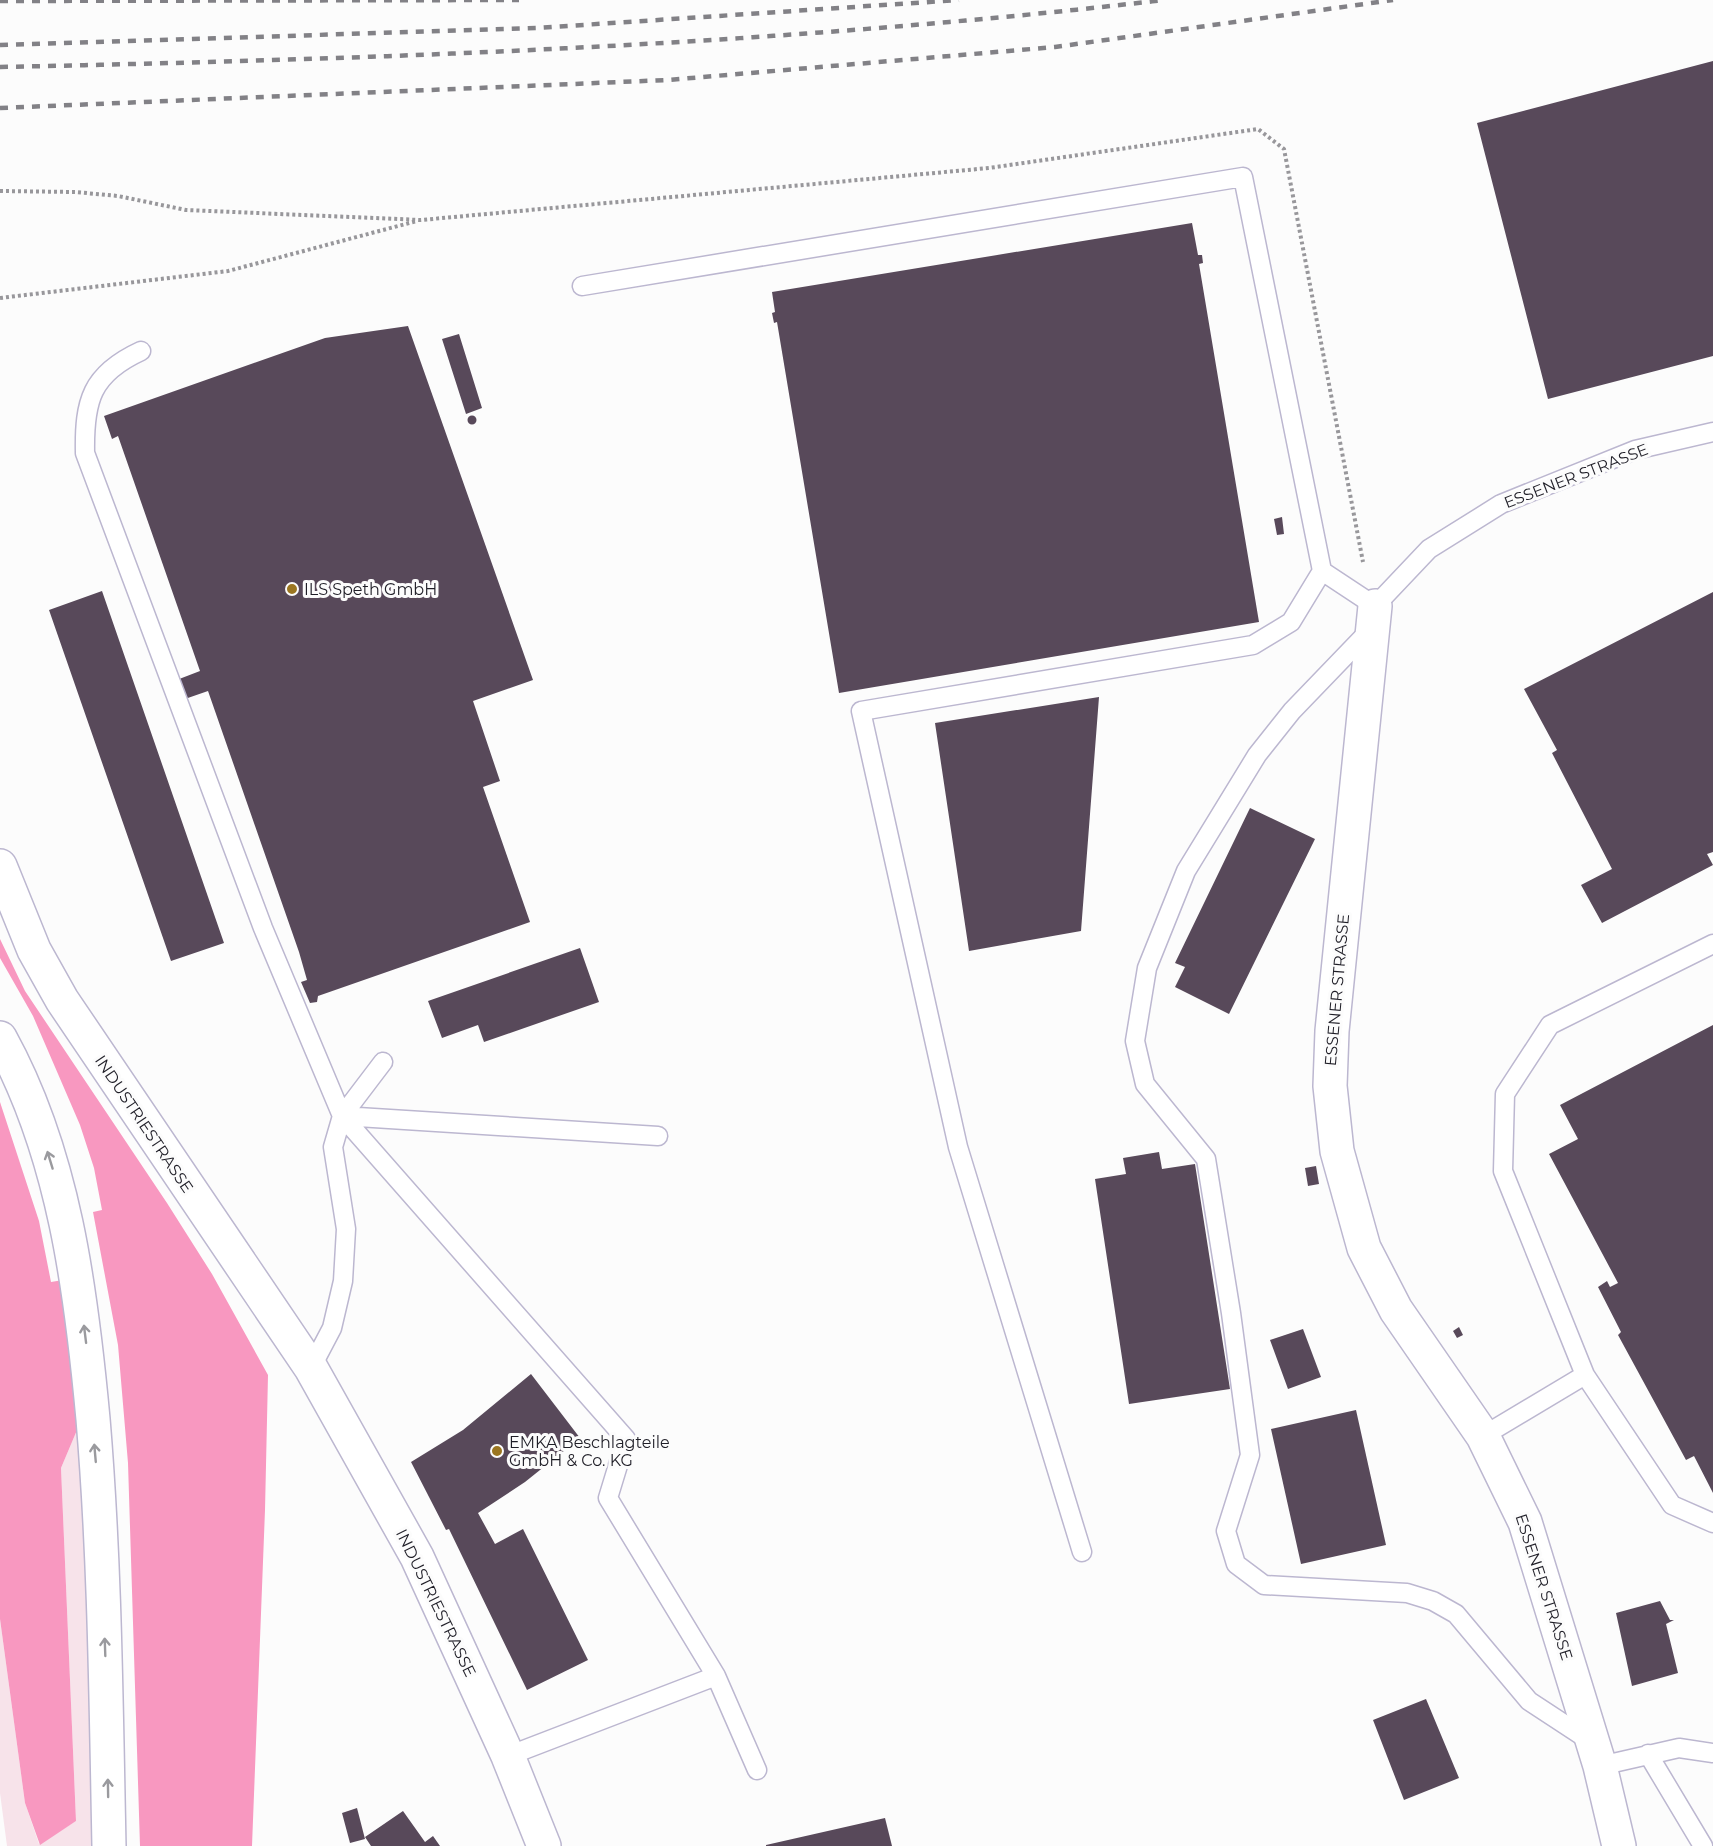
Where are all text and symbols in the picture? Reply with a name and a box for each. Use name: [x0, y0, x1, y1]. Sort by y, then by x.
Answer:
street label: ESSENER STRASSE: [1501, 440, 1651, 512]
place label: ILS Speth GmbH: [304, 580, 437, 599]
marker: ILS Speth GmbH: [285, 582, 299, 596]
street label: ESSENER STRASSE: [1321, 913, 1353, 1067]
street label: INDUSTRIESTRASSE: [91, 1052, 197, 1196]
one-way arrow: [44, 1151, 55, 1170]
one-way arrow: [79, 1324, 90, 1344]
place label: EMKA Beschlagteile GmbH & Co. KG: [509, 1433, 670, 1470]
one-way arrow: [90, 1443, 101, 1463]
marker: EMKA Beschlagteile GmbH & Co. KG: [490, 1444, 504, 1458]
street label: ESSENER STRASSE: [1511, 1511, 1577, 1663]
street label: INDUSTRIESTRASSE: [392, 1526, 480, 1680]
one-way arrow: [99, 1638, 110, 1658]
one-way arrow: [102, 1778, 114, 1798]

